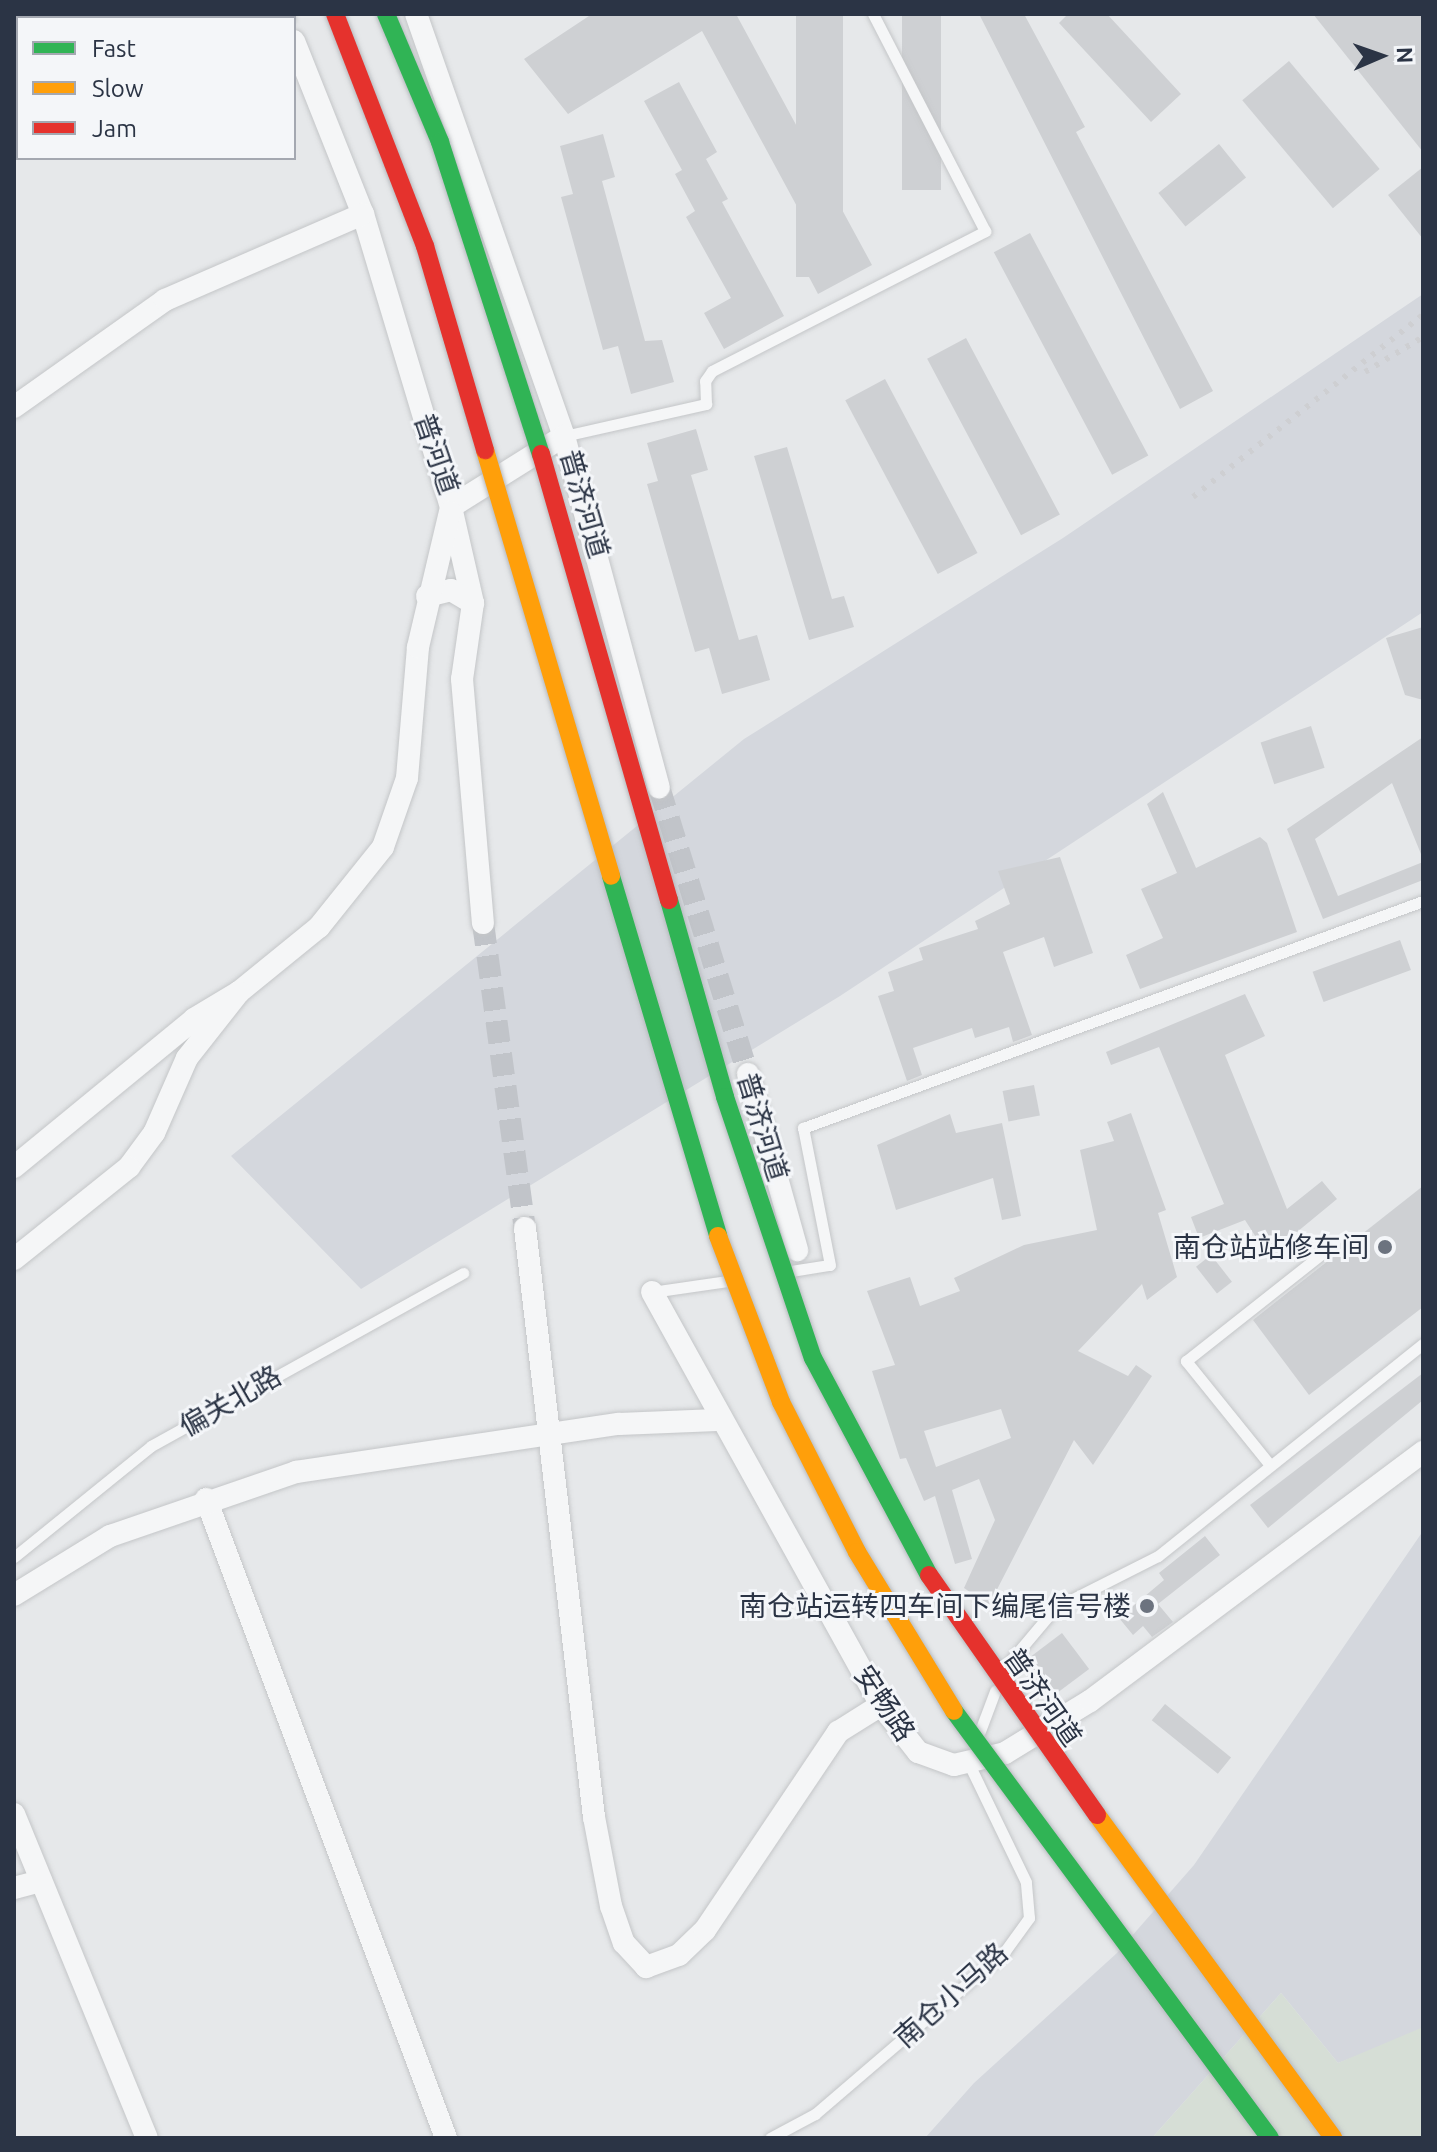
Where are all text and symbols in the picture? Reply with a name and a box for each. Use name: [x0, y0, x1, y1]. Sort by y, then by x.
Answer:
legend: [16, 16, 296, 160]
north arrow: [1341, 16, 1421, 96]
text: Fast: [92, 35, 136, 62]
text: N: [1393, 46, 1418, 64]
text: Slow: [92, 75, 144, 102]
text: Jam: [92, 115, 137, 142]
street label: 普河道: [407, 409, 467, 499]
street label: 普济河道: [553, 446, 617, 562]
street label: 普济河道: [731, 1069, 795, 1185]
place label: 南仓站站修车间: [1173, 1230, 1369, 1264]
marker: 南仓站站修车间: [1376, 1238, 1394, 1256]
street label: 偏关北路: [173, 1358, 287, 1444]
place label: 南仓站运转四车间下编尾信号楼: [739, 1589, 1131, 1623]
marker: 南仓站运转四车间下编尾信号楼: [1138, 1597, 1156, 1615]
street label: 普济河道: [997, 1641, 1089, 1753]
street label: 安畅路: [848, 1659, 922, 1747]
street label: 南仓小马路: [888, 1936, 1014, 2054]

